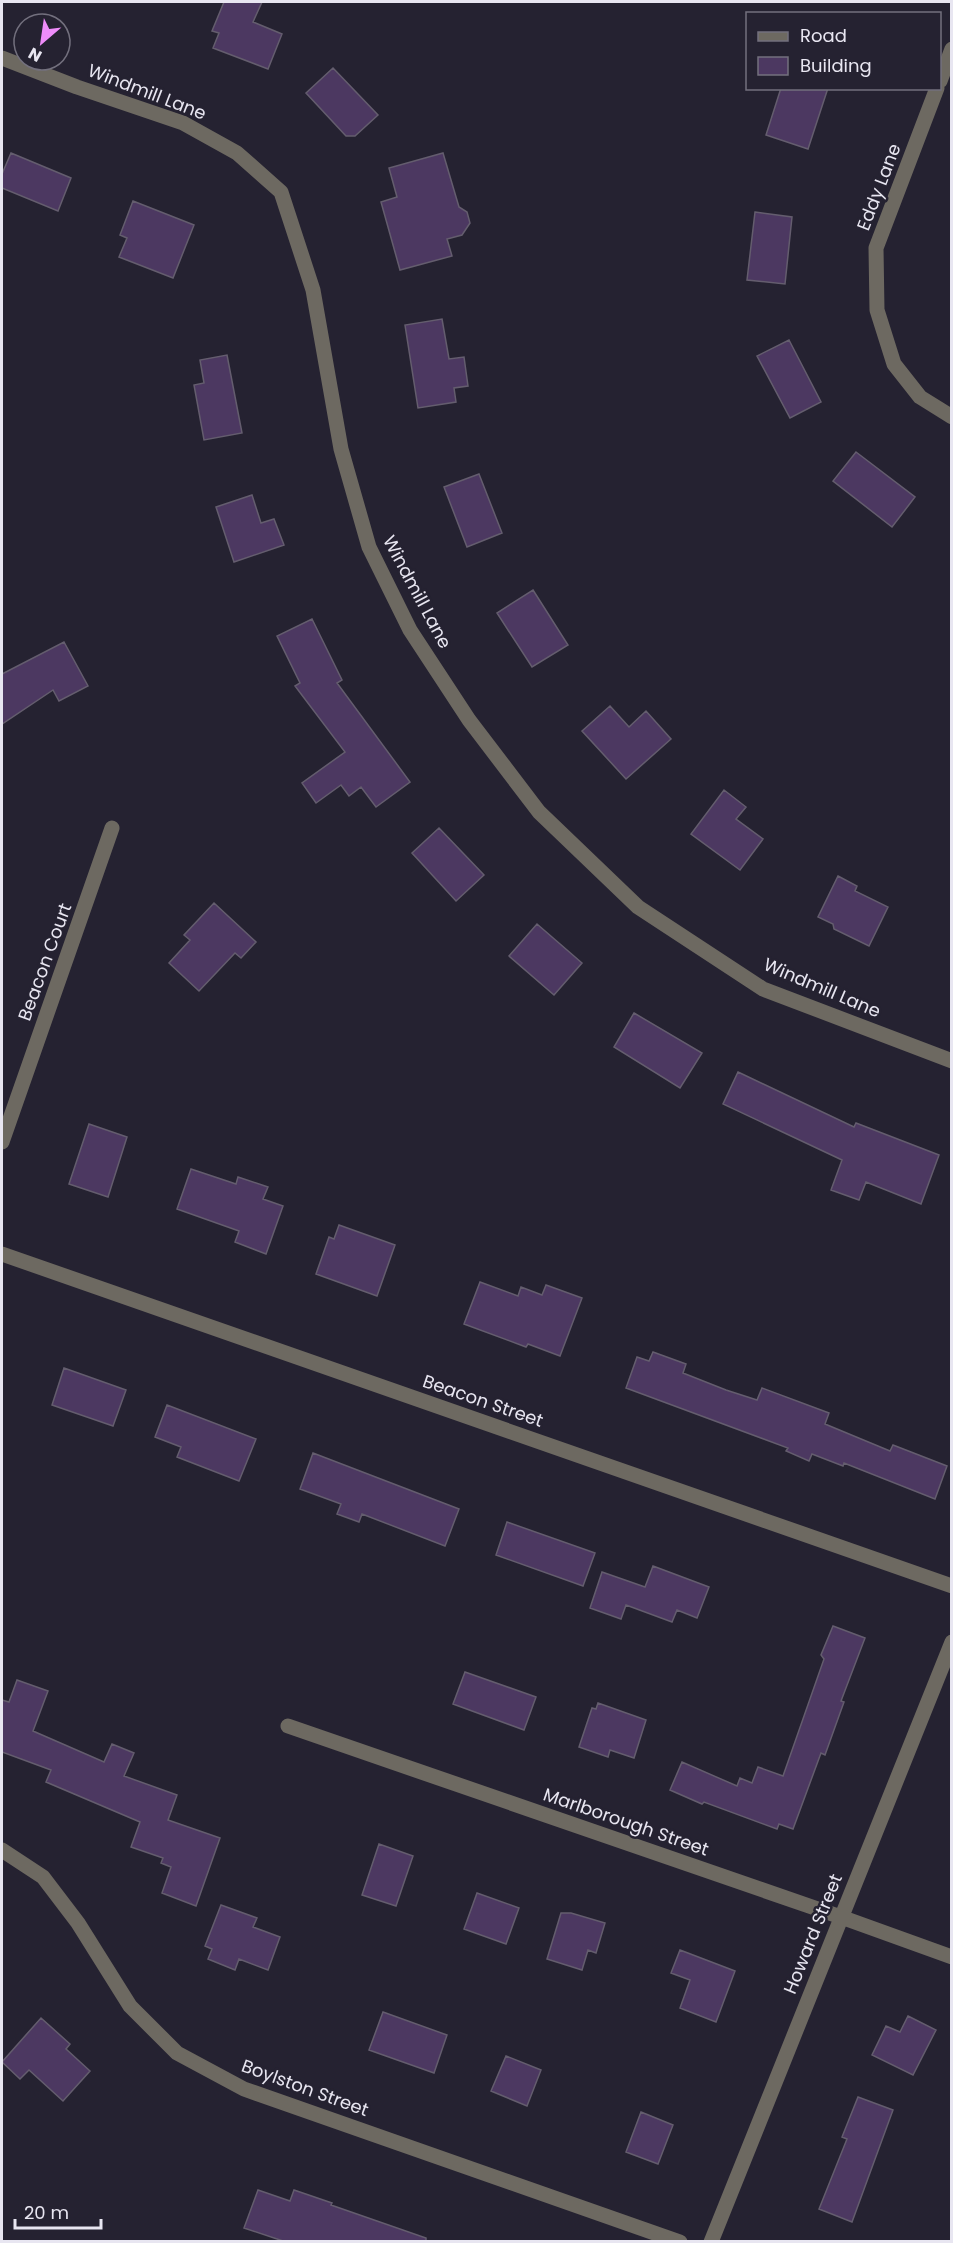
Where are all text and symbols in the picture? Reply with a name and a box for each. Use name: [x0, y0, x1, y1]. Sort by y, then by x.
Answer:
north arrow: [12, 12, 72, 72]
legend: [746, 12, 941, 90]
text: Road: [800, 23, 847, 48]
text: N: [24, 42, 46, 68]
text: Building: [800, 53, 872, 78]
street label: Windmill Lane: [84, 57, 210, 126]
street label: Eddy Lane: [851, 140, 907, 234]
street label: Windmill Lane: [377, 531, 458, 653]
street label: Beacon Court: [12, 900, 77, 1024]
street label: Windmill Lane: [760, 952, 885, 1023]
street label: Beacon Street: [420, 1368, 547, 1433]
street label: Marlborough Street: [540, 1781, 712, 1862]
street label: Howard Street: [777, 1870, 848, 1998]
street label: Boylston Street: [238, 2053, 372, 2122]
scale bar: [15, 2192, 100, 2230]
text: 20 m: [24, 2200, 69, 2225]

